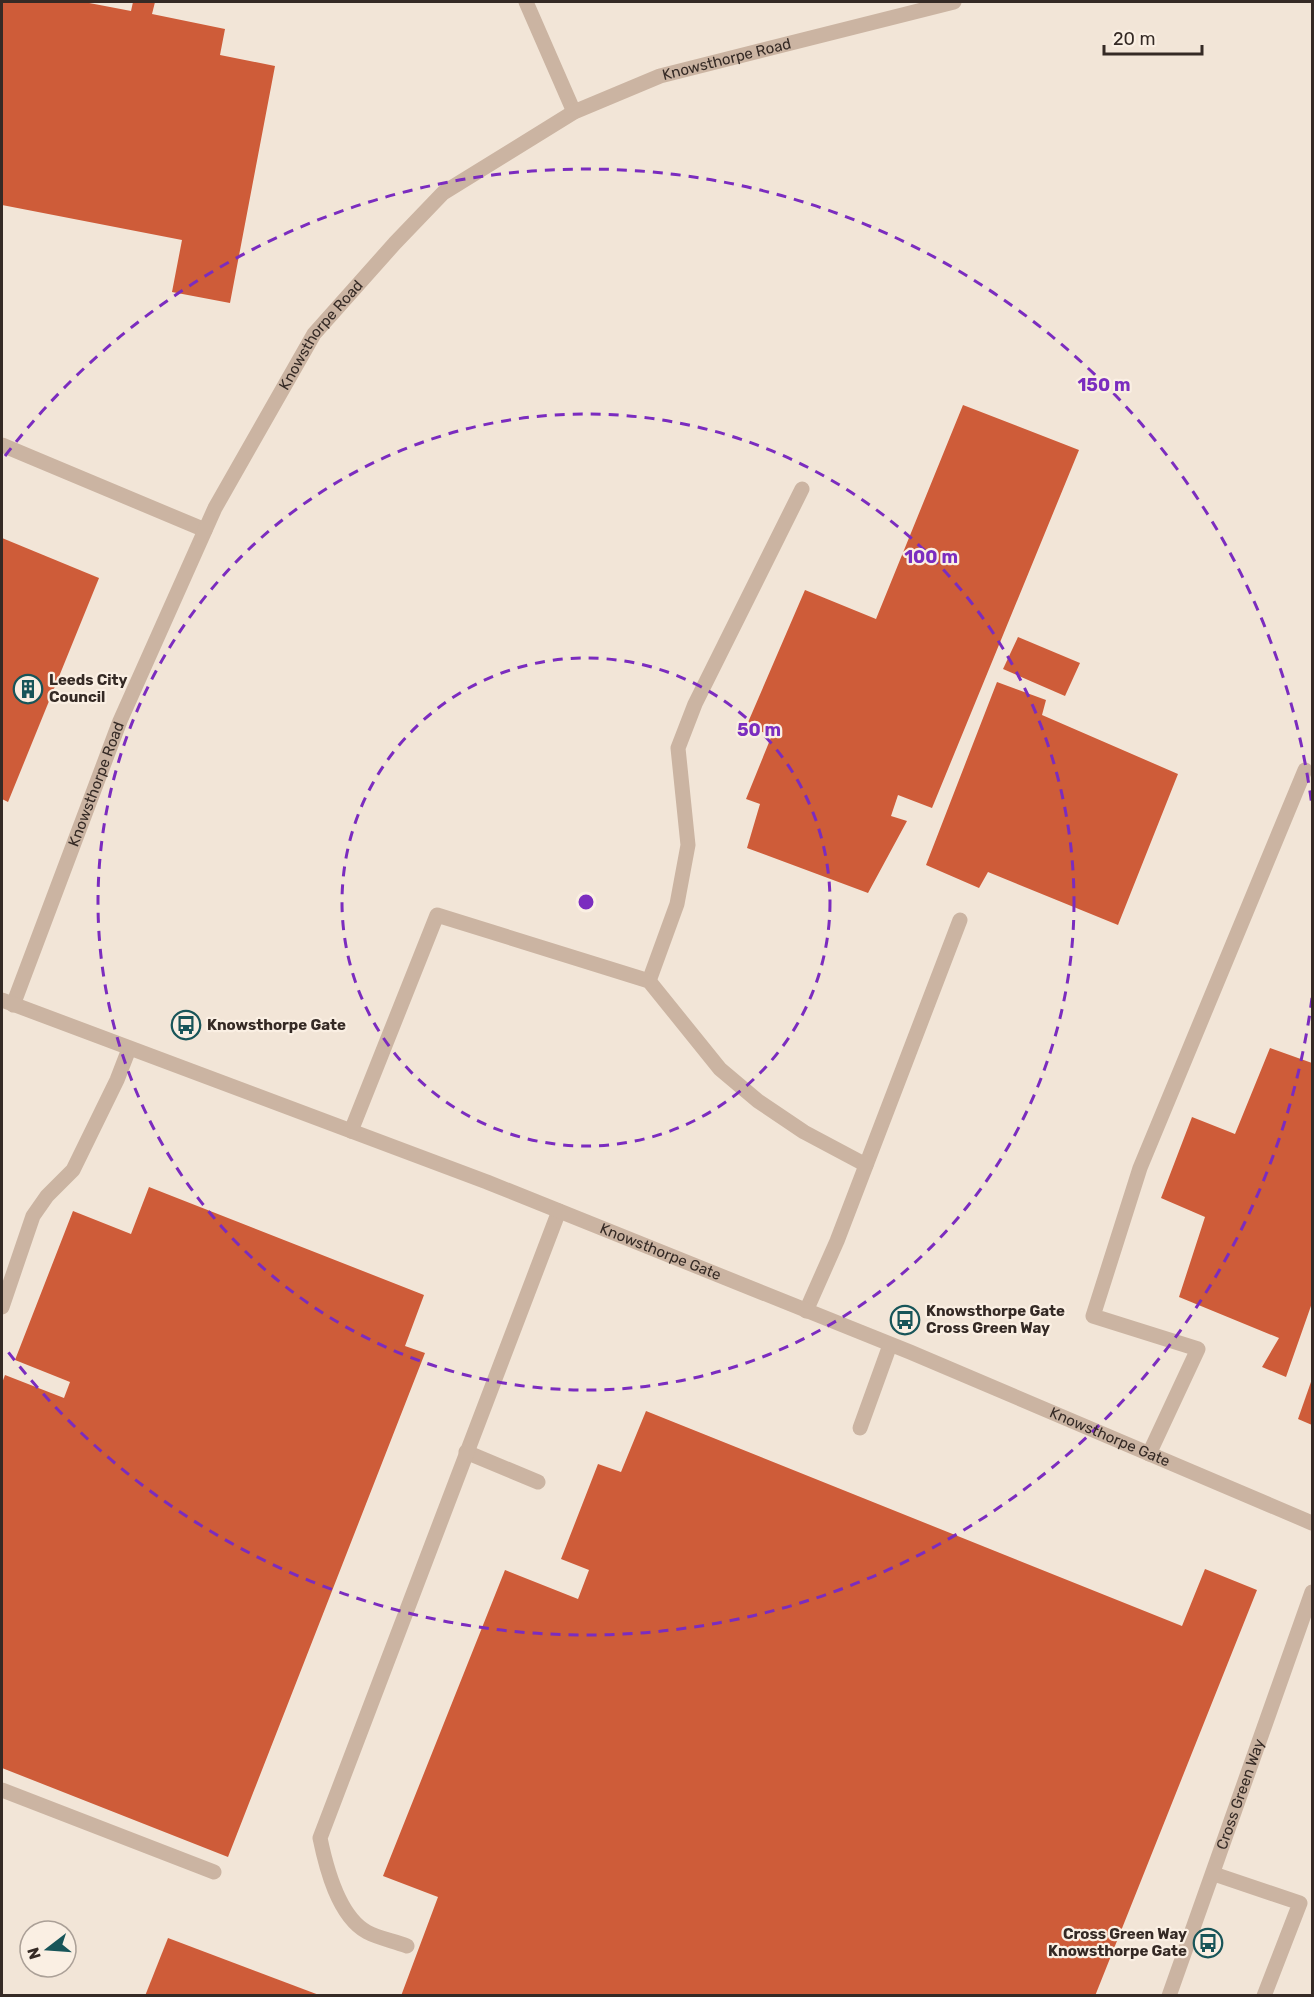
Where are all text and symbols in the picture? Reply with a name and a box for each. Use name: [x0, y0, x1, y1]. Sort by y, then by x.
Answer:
scale bar: [1104, 18, 1202, 56]
text: 20 m: [1113, 28, 1155, 50]
street label: Knowsthorpe Road: [660, 34, 793, 84]
street label: Knowsthorpe Road: [275, 276, 367, 393]
text: 150 m: [1077, 374, 1131, 396]
text: 100 m: [904, 546, 958, 568]
place label: Leeds City Council: [49, 671, 127, 706]
building icon: Leeds City Council: [12, 673, 44, 705]
street label: Knowsthorpe Road: [65, 719, 128, 849]
text: 50 m: [737, 719, 781, 741]
centre of rings: [576, 892, 596, 912]
bus stop icon: Knowsthorpe Gate: [170, 1009, 202, 1041]
place label: Knowsthorpe Gate: [207, 1016, 346, 1034]
street label: Knowsthorpe Gate: [597, 1219, 724, 1284]
place label: Knowsthorpe Gate Cross Green Way: [926, 1302, 1065, 1337]
bus stop icon: Knowsthorpe Gate Cross Green Way: [889, 1304, 921, 1336]
street label: Knowsthorpe Gate: [1047, 1403, 1173, 1471]
street label: Cross Green Way: [1213, 1736, 1268, 1852]
north arrow: [18, 1919, 78, 1979]
place label: Cross Green Way Knowsthorpe Gate: [1048, 1925, 1187, 1960]
bus stop icon: Cross Green Way Knowsthorpe Gate: [1192, 1927, 1224, 1959]
text: N: [23, 1945, 45, 1962]

